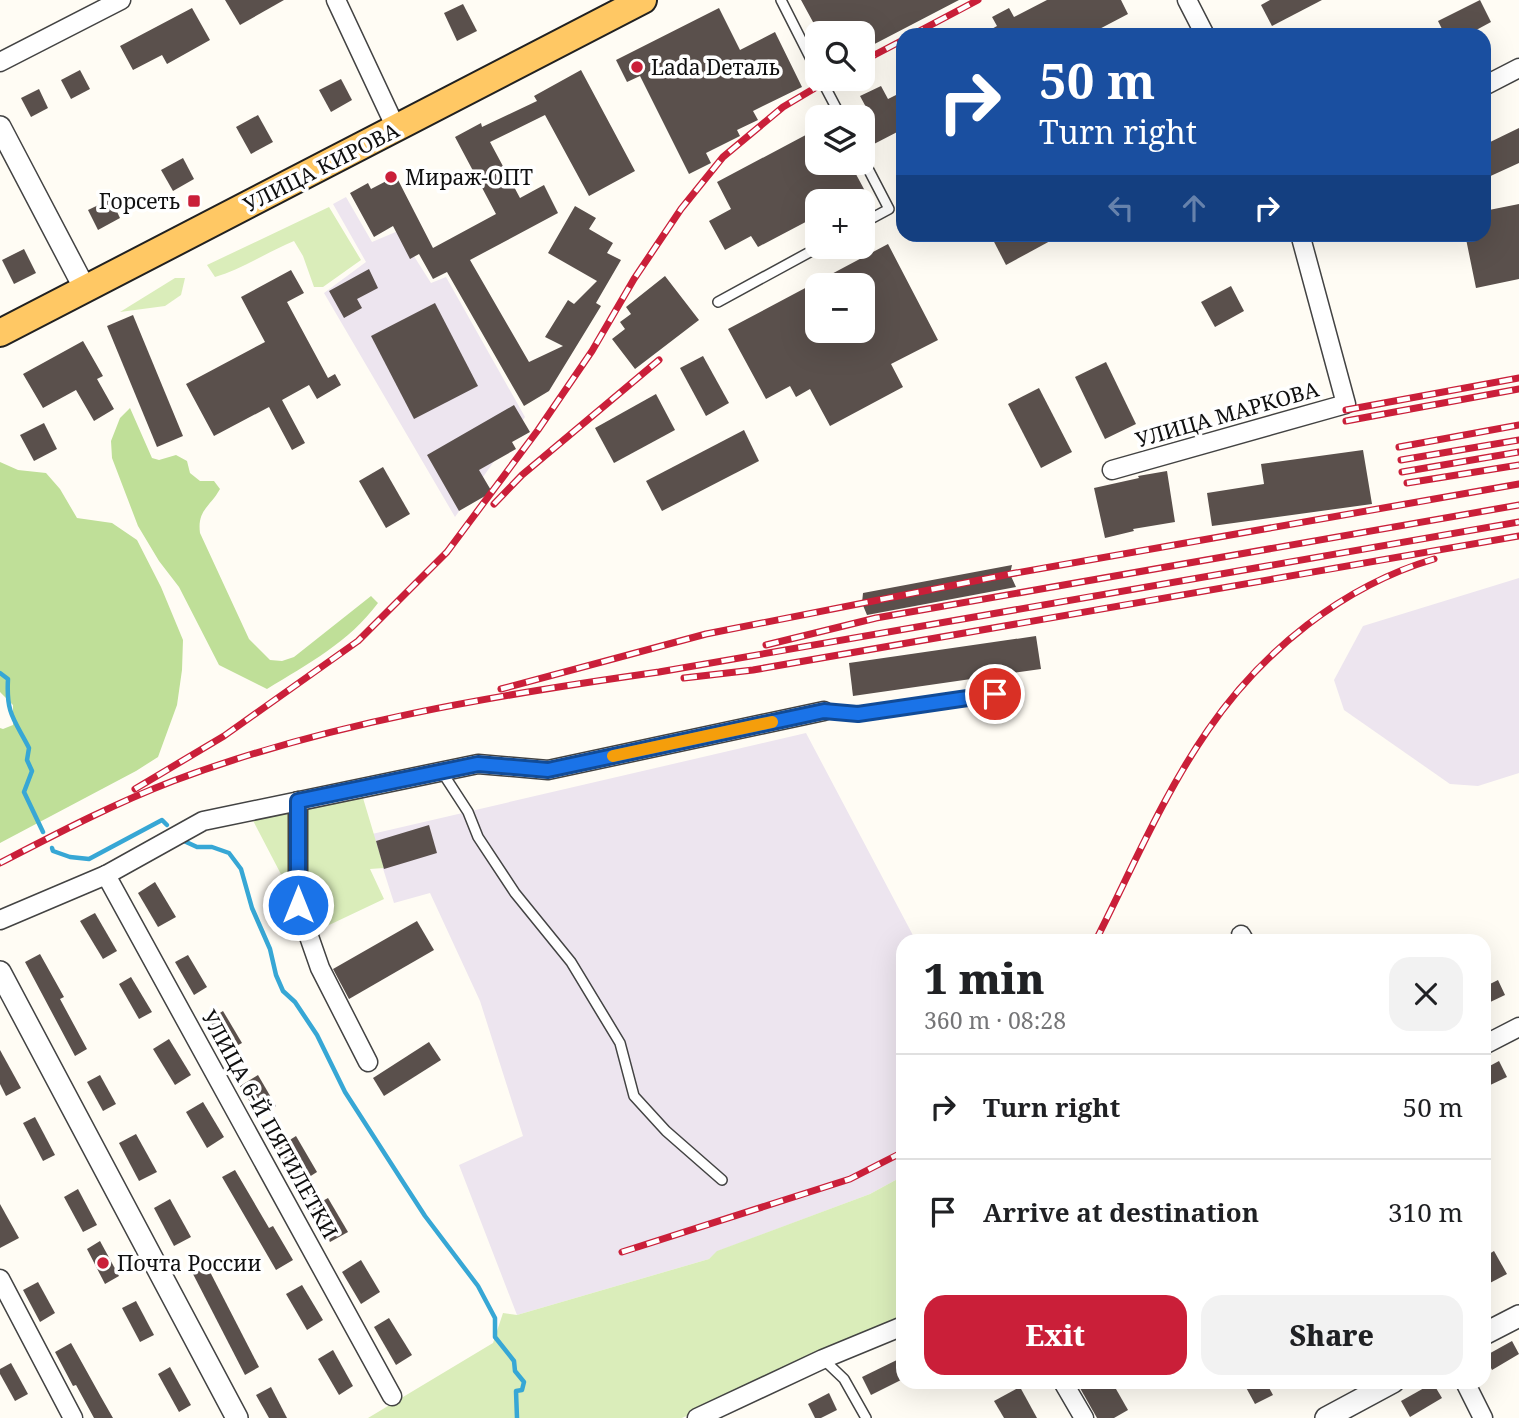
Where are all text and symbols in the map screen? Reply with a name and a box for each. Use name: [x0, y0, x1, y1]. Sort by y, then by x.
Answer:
map controls: [805, 21, 875, 343]
button: search: [805, 21, 875, 91]
text: 50 m: [1039, 47, 1155, 113]
place label: Lada Dеталь: [651, 53, 780, 81]
icon: right: [924, 56, 1015, 147]
marker: Lada Dеталь: [629, 59, 645, 75]
button: layers: [805, 105, 875, 175]
text: Turn right: [1039, 110, 1197, 153]
street label: УЛИЦА КИРОВА: [238, 116, 404, 218]
place label: Мираж-ОПТ: [405, 163, 533, 191]
marker: Мираж-ОПТ: [383, 169, 399, 185]
place label: Горсеть: [99, 187, 180, 215]
button: +: [805, 189, 875, 259]
icon: left: [1102, 189, 1140, 227]
icon: ahead: [1175, 189, 1213, 227]
icon: right: [1248, 189, 1286, 227]
marker: Горсеть: [186, 193, 202, 209]
button: −: [805, 273, 875, 343]
street label: УЛИЦА МАРКОВА: [1132, 374, 1322, 454]
pin: [965, 664, 1025, 724]
icon: arrive: [976, 675, 1014, 713]
position arrow: [261, 868, 335, 942]
text: 1 min: [924, 949, 1045, 1006]
button: close: [1389, 957, 1463, 1031]
text: 360 m · 08:28: [924, 1004, 1066, 1036]
street label: УЛИЦА 6-Й ПЯТИЛЕТКИ: [195, 1005, 345, 1243]
icon: right: [924, 1088, 962, 1126]
text: Turn right: [983, 1089, 1120, 1125]
text: 50 m: [1403, 1089, 1463, 1125]
icon: arrive: [924, 1193, 962, 1231]
text: Arrive at destination: [983, 1194, 1259, 1230]
text: 310 m: [1388, 1194, 1463, 1230]
place label: Почта России: [117, 1249, 261, 1277]
marker: Почта России: [95, 1255, 111, 1271]
button: Exit: [924, 1295, 1187, 1375]
button: Share: [1201, 1295, 1463, 1375]

